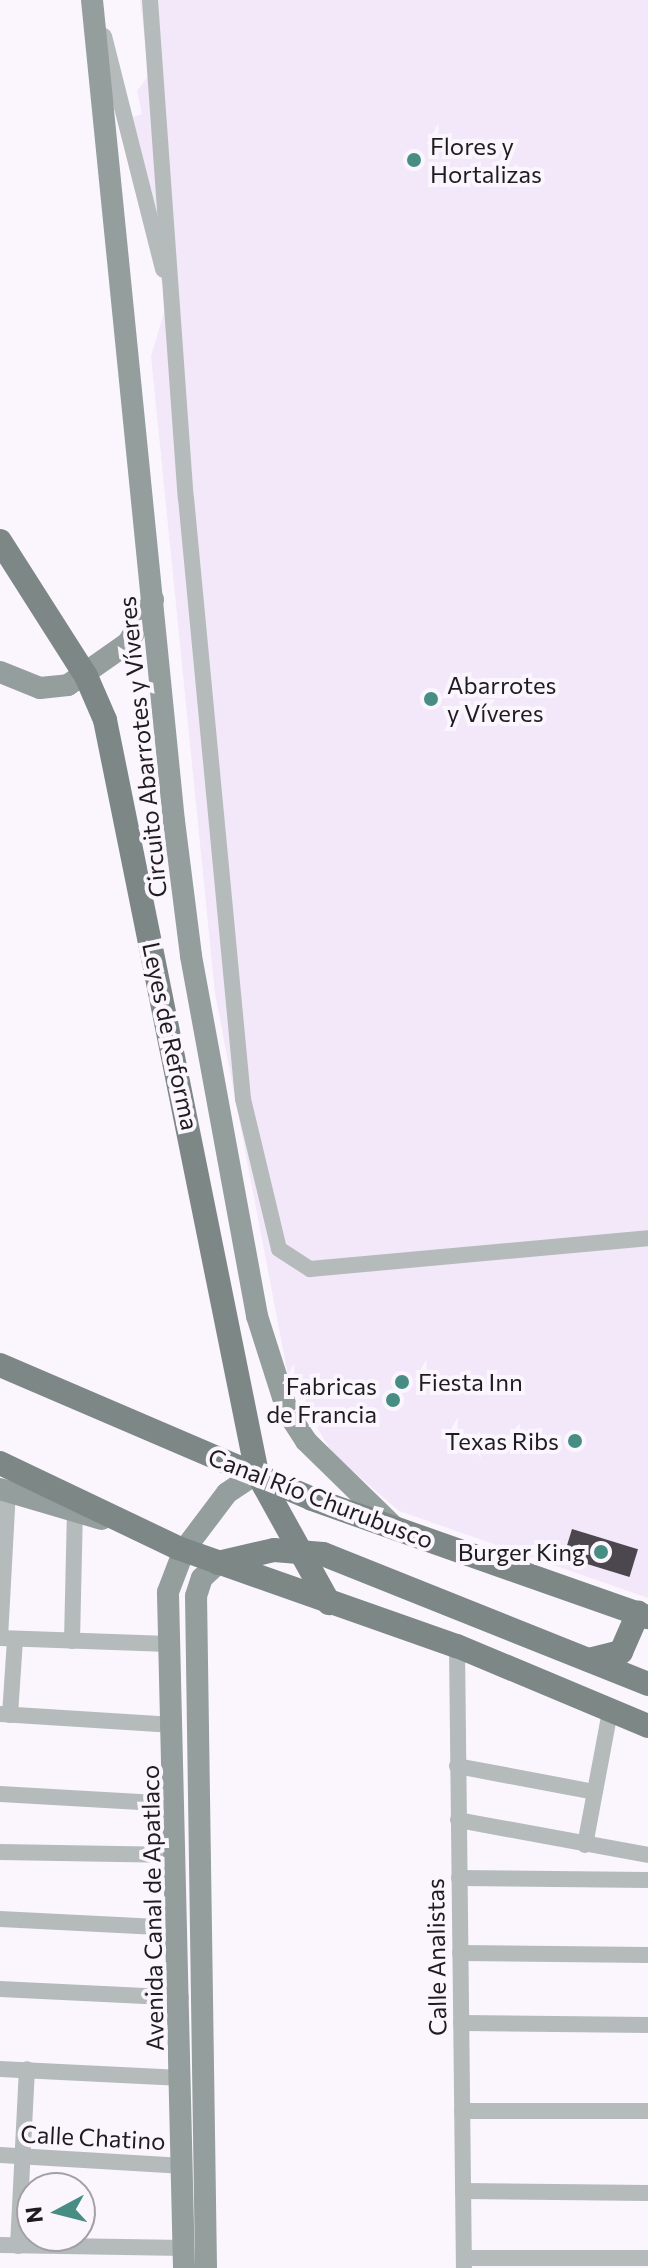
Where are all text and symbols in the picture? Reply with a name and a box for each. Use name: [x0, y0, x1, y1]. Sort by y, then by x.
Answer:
place label: Flores y Hortalizas: [430, 132, 542, 188]
marker: Flores y Hortalizas: [405, 151, 423, 169]
street label: Circuito Abarrotes y Víveres: [112, 595, 172, 899]
place label: Abarrotes y Víveres: [447, 671, 556, 727]
marker: Abarrotes y Víveres: [422, 690, 440, 708]
street label: Leyes de Reforma: [137, 939, 205, 1133]
place label: Fiesta Inn: [418, 1368, 523, 1396]
place label: Fabricas de Francia: [266, 1372, 377, 1428]
marker: Fiesta Inn: [393, 1373, 411, 1391]
marker: Fabricas de Francia: [384, 1391, 402, 1409]
place label: Texas Ribs: [445, 1427, 559, 1455]
marker: Texas Ribs: [566, 1432, 584, 1450]
street label: Canal Río Churubusco: [205, 1442, 437, 1554]
place label: Burger King: [458, 1538, 585, 1566]
marker: Burger King: [592, 1543, 610, 1561]
street label: Avenida Canal de Apatlaco: [135, 1765, 169, 2051]
street label: Calle Analistas: [420, 1878, 452, 2036]
street label: Calle Chatino: [20, 2119, 166, 2155]
north arrow: [16, 2172, 96, 2252]
text: N: [19, 2205, 48, 2225]

